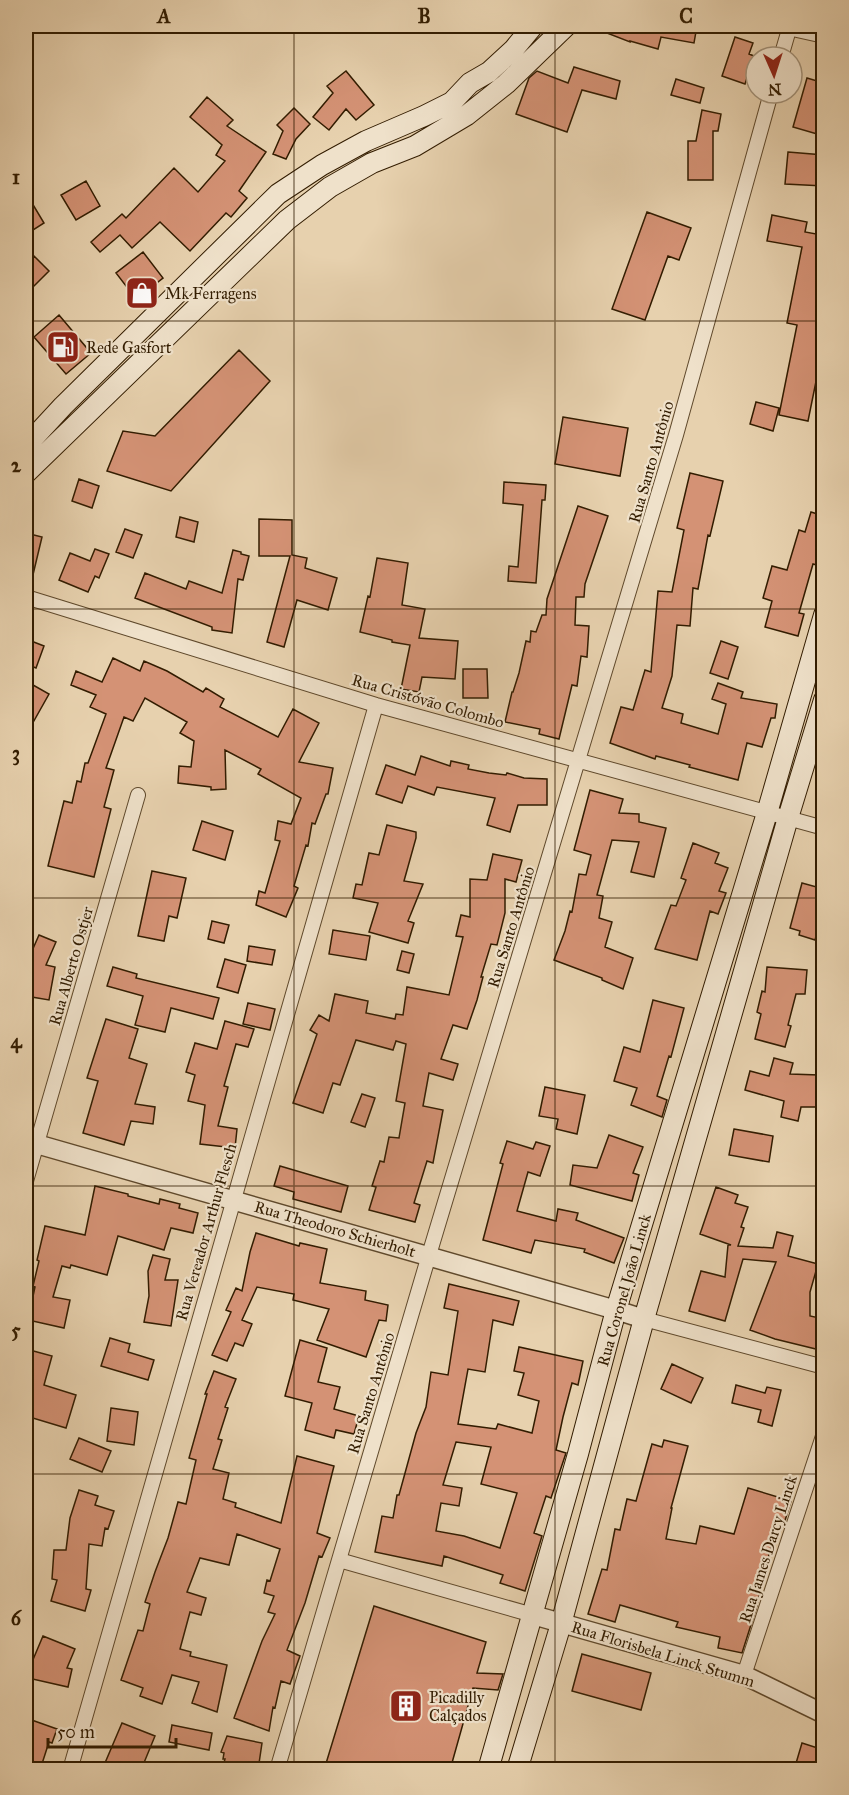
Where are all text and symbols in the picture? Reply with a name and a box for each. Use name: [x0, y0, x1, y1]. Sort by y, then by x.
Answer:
text: A: [155, 4, 171, 28]
text: B: [417, 4, 431, 28]
text: C: [679, 4, 693, 28]
north arrow: [744, 45, 804, 105]
text: N: [767, 80, 782, 99]
text: 1: [12, 165, 20, 189]
shop icon: Mk Ferragens: [124, 275, 160, 311]
place label: Mk Ferragens: [165, 284, 257, 304]
fuel station icon: Rede Gasfort: [45, 329, 81, 365]
place label: Rede Gasfort: [86, 338, 172, 357]
street label: Rua Santo Antônio: [624, 399, 678, 525]
text: 2: [11, 453, 22, 477]
street label: Rua Cristóvão Colombo: [350, 670, 506, 732]
text: 3: [12, 741, 20, 766]
street label: Rua Santo Antônio: [483, 864, 539, 990]
street label: Rua Alberto Ostjer: [45, 904, 97, 1028]
text: 4: [10, 1029, 22, 1054]
street label: Rua Vereador Arthur Flesch: [172, 1141, 240, 1323]
street label: Rua Theodoro Schierholt: [252, 1197, 418, 1261]
street label: Rua Coronel João Linck: [593, 1211, 656, 1369]
text: 5: [11, 1318, 21, 1342]
street label: Rua Santo Antônio: [343, 1330, 399, 1456]
street label: Rua James Darcy Linck: [735, 1472, 802, 1626]
text: 6: [11, 1606, 23, 1630]
street label: Rua Florisbela Linck Stumm: [569, 1617, 757, 1691]
building icon: Picadilly Calçados: [388, 1688, 424, 1724]
place label: Picadilly Calçados: [429, 1688, 487, 1725]
scale bar: [48, 1711, 176, 1749]
text: 50 m: [57, 1721, 95, 1743]

